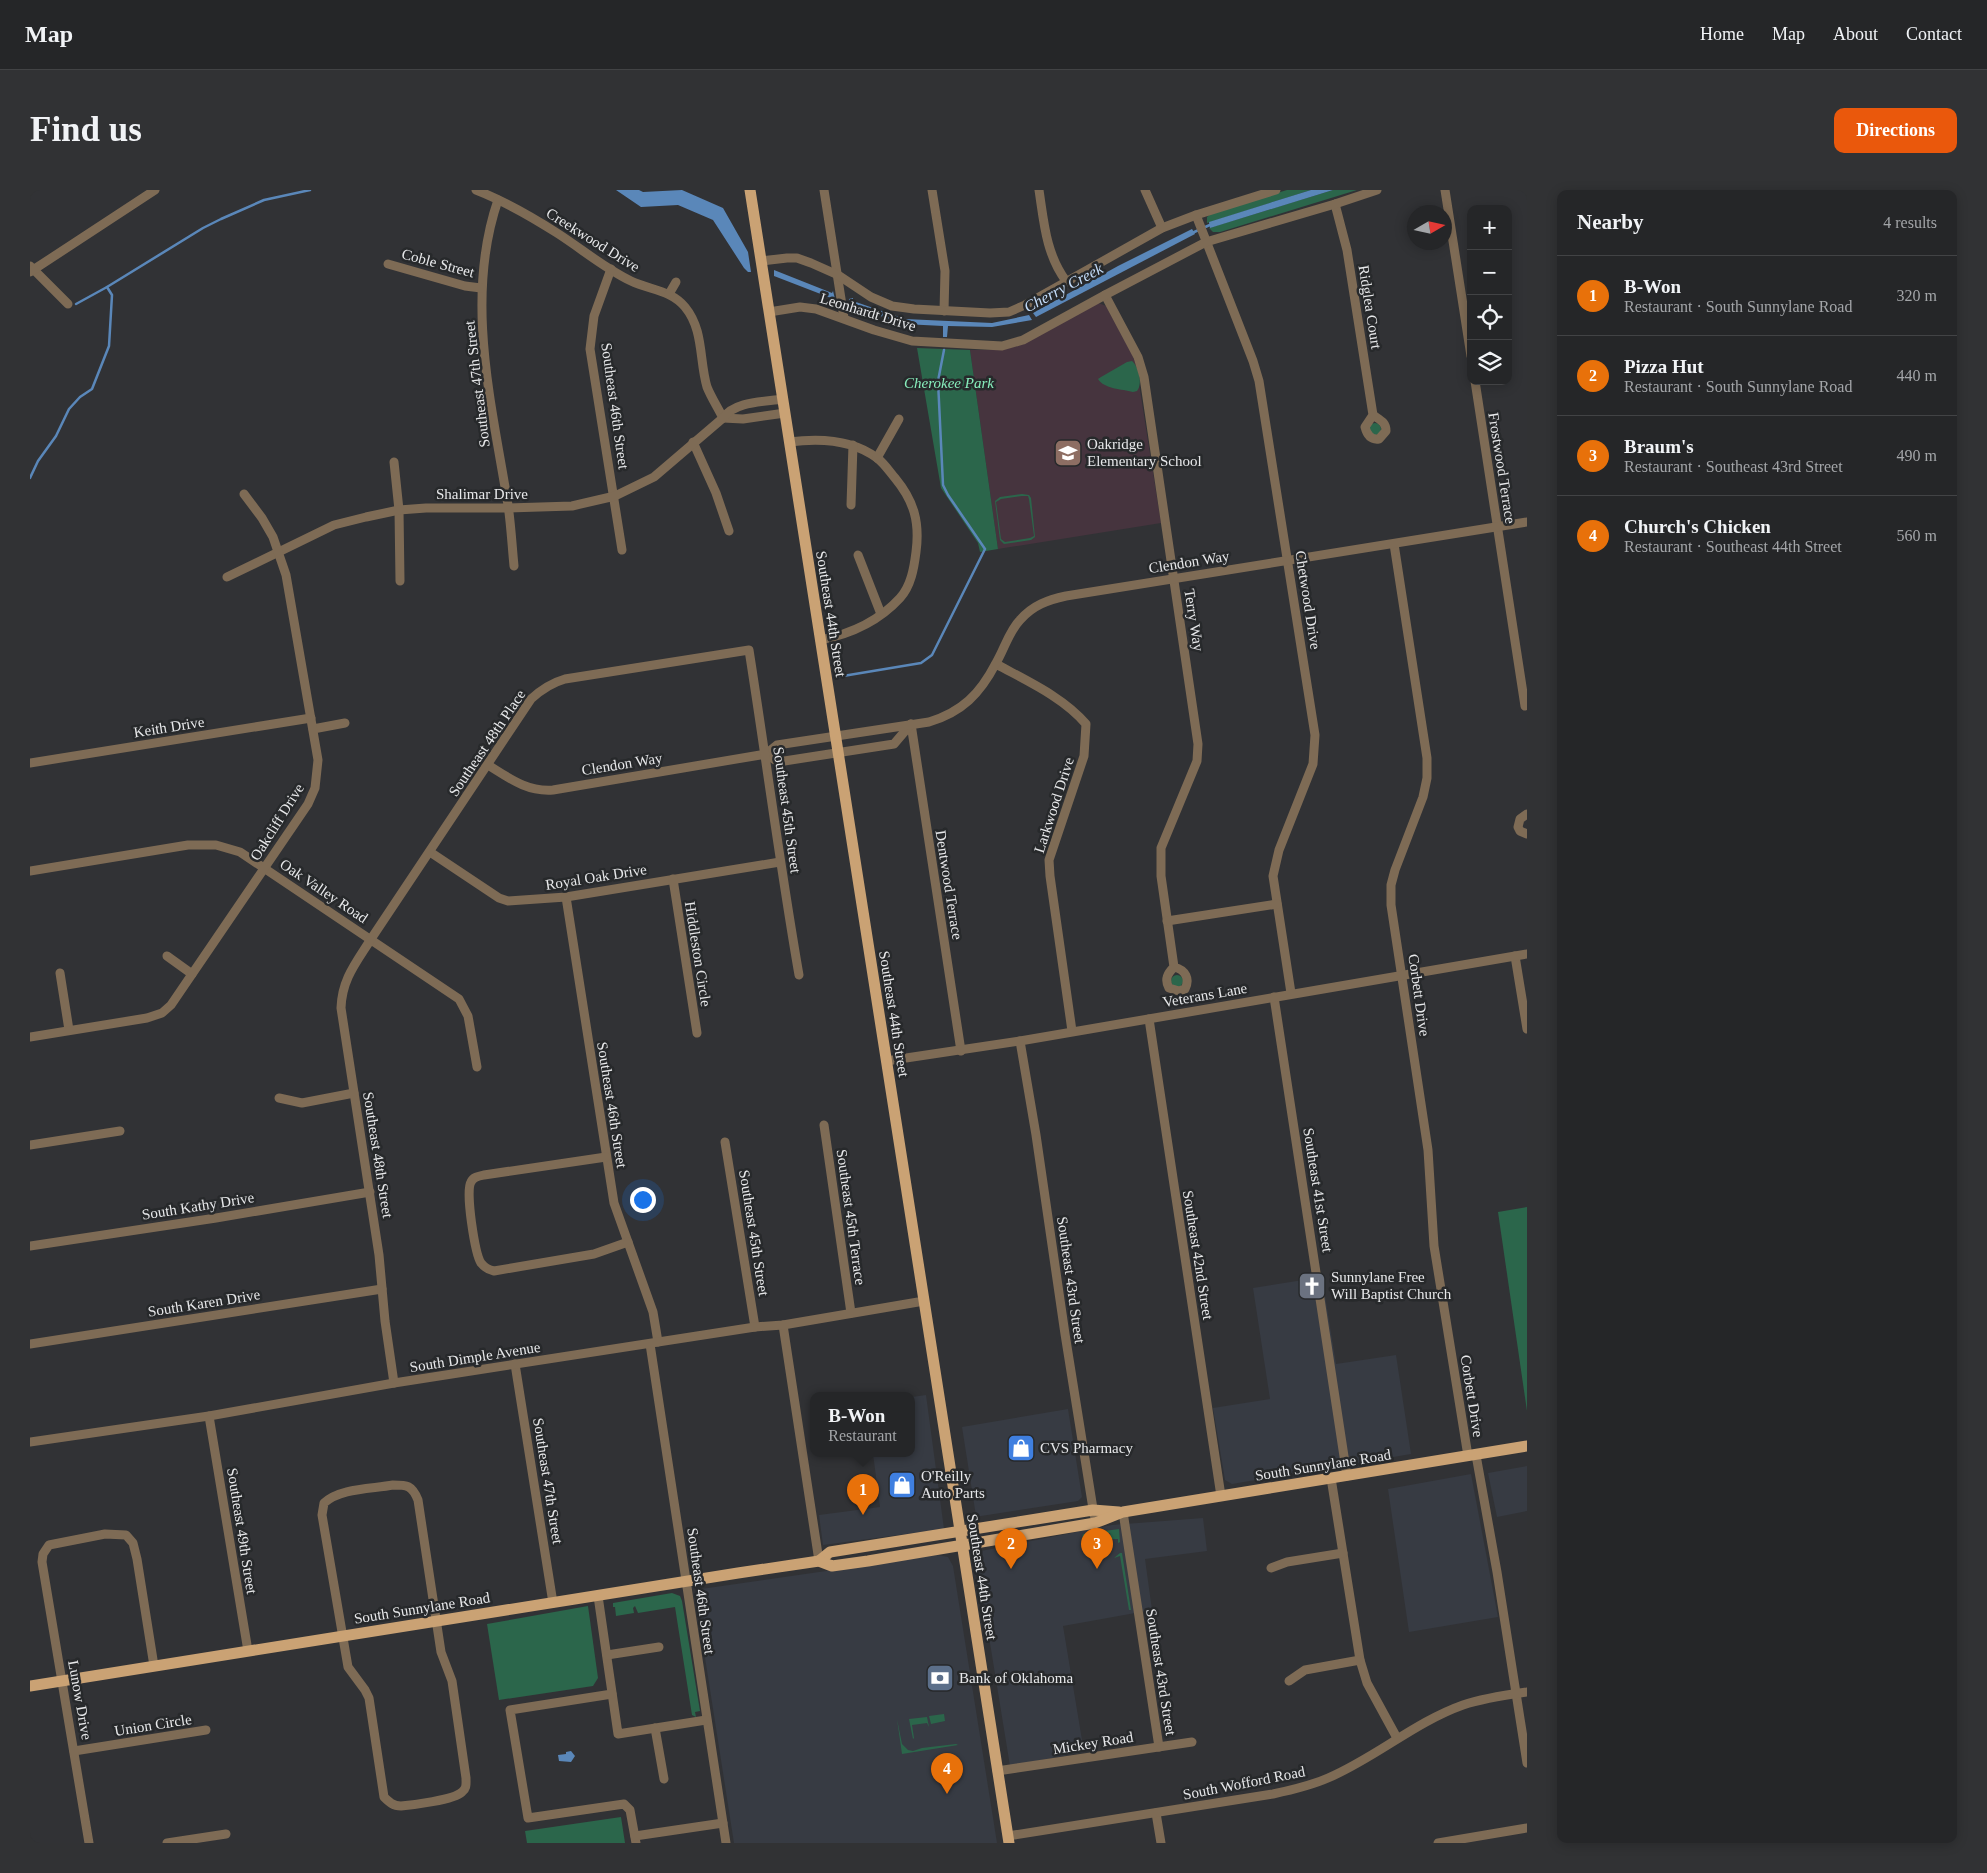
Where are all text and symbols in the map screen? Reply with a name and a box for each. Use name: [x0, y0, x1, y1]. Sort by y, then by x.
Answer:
text: Map: [25, 21, 73, 47]
text: Home: [1700, 24, 1744, 44]
text: Map: [1772, 24, 1805, 44]
text: About: [1833, 24, 1878, 44]
text: Contact: [1906, 24, 1962, 44]
button: Directions: [1834, 108, 1957, 153]
text: Find us: [30, 110, 142, 149]
street label: Creekwood Drive: [543, 205, 643, 275]
north arrow: [1407, 205, 1452, 250]
map controls: [1467, 205, 1512, 385]
button: +: [1467, 205, 1512, 250]
text: Nearby: [1577, 210, 1644, 234]
text: 4 results: [1883, 214, 1937, 231]
street label: Coble Street: [400, 246, 477, 281]
button: −: [1467, 250, 1512, 295]
water label: Cherry Creek: [1021, 259, 1107, 316]
street label: Ridglea Court: [1355, 264, 1385, 351]
text: B-Won: [1624, 276, 1681, 297]
text: 1: [1589, 287, 1597, 304]
text: 320 m: [1897, 287, 1937, 304]
street label: Leonhardt Drive: [818, 290, 918, 334]
button: locate: [1467, 295, 1512, 340]
text: Restaurant · South Sunnylane Road: [1624, 298, 1852, 315]
street label: Southeast 47th Street: [461, 319, 493, 448]
button: layers: [1467, 340, 1512, 385]
street label: Southeast 46th Street: [598, 342, 632, 471]
text: Pizza Hut: [1624, 356, 1704, 377]
text: 2: [1589, 367, 1597, 384]
text: 440 m: [1897, 367, 1937, 384]
park label: Cherokee Park: [904, 375, 994, 391]
text: Restaurant · South Sunnylane Road: [1624, 378, 1852, 395]
street label: Frostwood Terrace: [1485, 411, 1519, 525]
place label: Oakridge Elementary School: [1087, 436, 1202, 469]
text: Braum's: [1624, 436, 1694, 457]
school or university icon: Oakridge Elementary School: [1053, 438, 1083, 468]
text: 3: [1589, 447, 1597, 464]
text: 490 m: [1897, 447, 1937, 464]
text: Restaurant · Southeast 43rd Street: [1624, 458, 1843, 475]
street label: Shalimar Drive: [436, 486, 528, 502]
text: Church's Chicken: [1624, 516, 1771, 537]
text: 4: [1589, 527, 1597, 544]
text: 560 m: [1897, 527, 1937, 544]
text: Restaurant · Southeast 44th Street: [1624, 538, 1842, 555]
street label: Clendon Way: [1148, 548, 1231, 576]
street label: Southeast 44th Street: [813, 550, 849, 679]
street label: Chetwood Drive: [1292, 550, 1324, 651]
street label: Terry Way: [1181, 588, 1207, 653]
street label: Southeast 48th Place: [445, 686, 529, 799]
street label: Keith Drive: [133, 713, 206, 740]
street label: Southeast 45th Street: [770, 746, 804, 875]
street label: Clendon Way: [581, 750, 664, 778]
street label: Larkwood Drive: [1031, 755, 1077, 855]
street label: Oakcliff Drive: [247, 780, 307, 863]
street label: Dentwood Terrace: [932, 829, 966, 941]
street label: Oak Valley Road: [277, 856, 371, 926]
street label: Royal Oak Drive: [544, 861, 648, 893]
street label: Hiddleston Circle: [682, 900, 714, 1008]
street label: Southeast 44th Street: [876, 950, 912, 1079]
street label: Corbett Drive: [1405, 953, 1433, 1037]
street label: Veterans Lane: [1162, 980, 1249, 1010]
street label: Southeast 46th Street: [594, 1041, 630, 1170]
street label: Southeast 48th Street: [360, 1091, 396, 1220]
street label: Southeast 41st Street: [1300, 1127, 1336, 1254]
street label: Southeast 45th Terrace: [834, 1148, 869, 1286]
street label: Southeast 45th Street: [736, 1169, 772, 1298]
your location: [630, 1187, 656, 1213]
street label: South Kathy Drive: [141, 1189, 256, 1223]
street label: Southeast 42nd Street: [1180, 1189, 1216, 1322]
street label: Southeast 43rd Street: [1054, 1215, 1088, 1345]
place label: Sunnylane Free Will Baptist Church: [1331, 1269, 1452, 1302]
church icon: Sunnylane Free Will Baptist Church: [1297, 1271, 1327, 1301]
street label: South Karen Drive: [147, 1286, 262, 1320]
street label: South Dimple Avenue: [408, 1339, 542, 1375]
street label: Corbett Drive: [1458, 1354, 1486, 1439]
popup: [810, 1392, 915, 1457]
text: B-Won: [828, 1405, 885, 1426]
street label: Southeast 47th Street: [530, 1417, 566, 1546]
text: Restaurant: [828, 1427, 897, 1444]
shop icon: CVS Pharmacy: [1006, 1433, 1036, 1463]
place label: CVS Pharmacy: [1040, 1440, 1133, 1456]
street label: South Sunnylane Road: [1254, 1446, 1393, 1484]
street label: Southeast 49th Street: [224, 1467, 260, 1596]
place label: O'Reilly Auto Parts: [921, 1468, 985, 1501]
shop icon: O'Reilly Auto Parts: [887, 1470, 917, 1500]
pin: 1: [847, 1474, 879, 1515]
street label: Southeast 44th Street: [964, 1513, 1000, 1642]
street label: Southeast 46th Street: [684, 1527, 718, 1656]
pin: 2: [995, 1528, 1027, 1569]
pin: 3: [1081, 1528, 1113, 1569]
street label: South Sunnylane Road: [353, 1589, 492, 1627]
street label: Southeast 43rd Street: [1143, 1607, 1179, 1737]
street label: Lunow Drive: [65, 1659, 95, 1741]
bank icon: Bank of Oklahoma: [925, 1663, 955, 1693]
place label: Bank of Oklahoma: [959, 1670, 1073, 1686]
street label: Union Circle: [113, 1711, 193, 1739]
street label: Mickey Road: [1052, 1729, 1135, 1757]
pin: 4: [931, 1753, 963, 1794]
street label: South Wofford Road: [1182, 1763, 1307, 1803]

